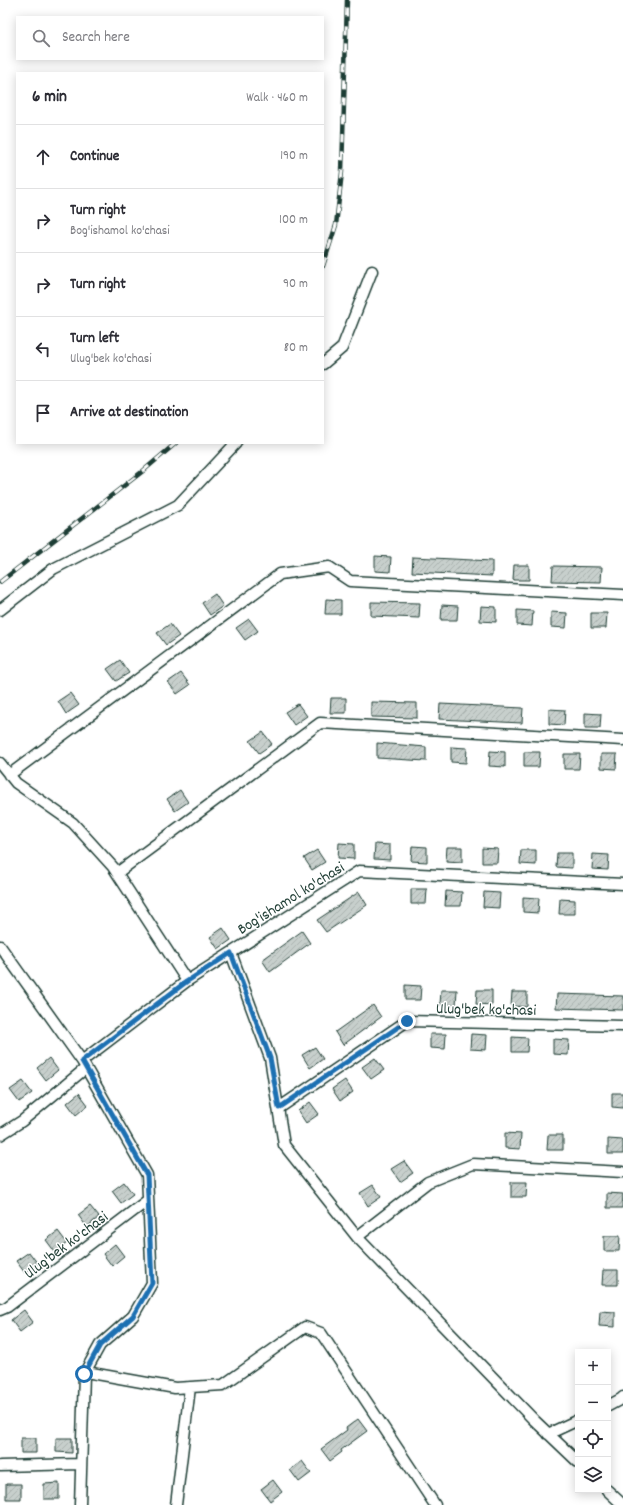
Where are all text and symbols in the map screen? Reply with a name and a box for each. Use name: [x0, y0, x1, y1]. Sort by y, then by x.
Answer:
search box: [16, 16, 324, 60]
icon: search: [30, 27, 52, 49]
text: Search here: [62, 27, 130, 49]
text: 6 min: [32, 86, 67, 110]
text: Walk · 460 m: [246, 89, 308, 108]
icon: ahead: [32, 146, 54, 168]
text: Continue: [70, 146, 119, 168]
text: 190 m: [280, 147, 308, 166]
text: Turn right: [70, 200, 126, 222]
icon: right: [32, 210, 54, 232]
text: 100 m: [279, 211, 308, 230]
text: Bog'ishamol ko'chasi: [70, 222, 170, 241]
icon: right: [32, 274, 54, 296]
text: Turn right: [70, 274, 126, 296]
text: 90 m: [283, 275, 308, 294]
text: Turn left: [70, 328, 119, 350]
icon: left: [32, 338, 54, 360]
text: 80 m: [284, 339, 308, 358]
text: Ulug'bek ko'chasi: [70, 350, 152, 369]
icon: arrive: [32, 402, 54, 424]
text: Arrive at destination: [70, 402, 188, 424]
street label: Bog'ishamol ko'chasi: [233, 857, 350, 941]
street label: Ulug'bek ko'chasi: [435, 998, 536, 1023]
route end: [398, 1012, 416, 1030]
street label: Ulug'bek ko'chasi: [19, 1207, 114, 1285]
map controls: [575, 1349, 611, 1493]
button: +: [575, 1349, 611, 1385]
route start: [75, 1365, 93, 1383]
button: −: [575, 1385, 611, 1421]
button: locate: [575, 1421, 611, 1457]
button: layers: [575, 1457, 611, 1493]

